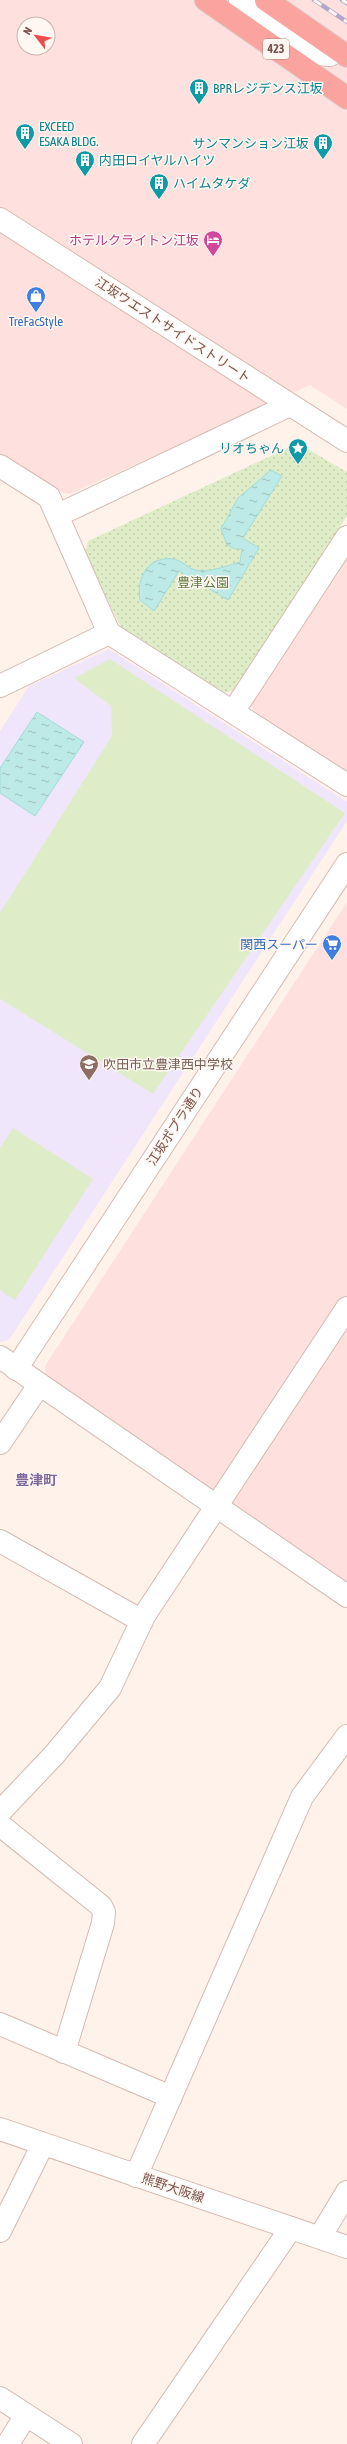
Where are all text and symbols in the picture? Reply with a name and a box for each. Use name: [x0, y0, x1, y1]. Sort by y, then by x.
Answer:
north arrow: [16, 16, 56, 56]
text: N: [21, 25, 34, 37]
road number: 423: [263, 39, 289, 59]
building icon: BPRレジデンス江坂: [188, 77, 210, 105]
place label: BPRレジデンス江坂: [213, 81, 323, 96]
place label: EXCEED ESAKA BLDG.: [39, 119, 99, 149]
building icon: EXCEED ESAKA BLDG.: [14, 122, 36, 150]
building icon: サンマンション江坂: [312, 132, 334, 160]
place label: サンマンション江坂: [192, 136, 309, 151]
building icon: 内田ロイヤルハイツ: [74, 149, 96, 177]
place label: 内田ロイヤルハイツ: [99, 153, 215, 168]
building icon: ハイムタケダ: [148, 172, 170, 200]
place label: ハイムタケダ: [173, 176, 250, 191]
hotel icon: ホテルクライトン江坂: [202, 229, 224, 257]
place label: ホテルクライトン江坂: [69, 233, 199, 248]
street label: 江坂ウエストサイドストリート: [93, 274, 253, 386]
shop icon: TreFacStyle: [25, 285, 47, 313]
place label: TreFacStyle: [9, 314, 63, 329]
place icon: リオちゃん: [287, 437, 309, 465]
place label: リオちゃん: [219, 441, 284, 456]
park label: 豊津公園: [177, 575, 229, 590]
supermarket icon: 関西スーパー: [321, 933, 343, 961]
place label: 関西スーパー: [240, 937, 318, 952]
school or university icon: 吹田市立豊津西中学校: [78, 1053, 100, 1081]
place label: 吹田市立豊津西中学校: [103, 1057, 233, 1072]
street label: 江坂ポプラ通り: [144, 1084, 206, 1168]
district label: 豊津町: [15, 1472, 57, 1488]
street label: 熊野大阪線: [140, 2170, 206, 2206]

